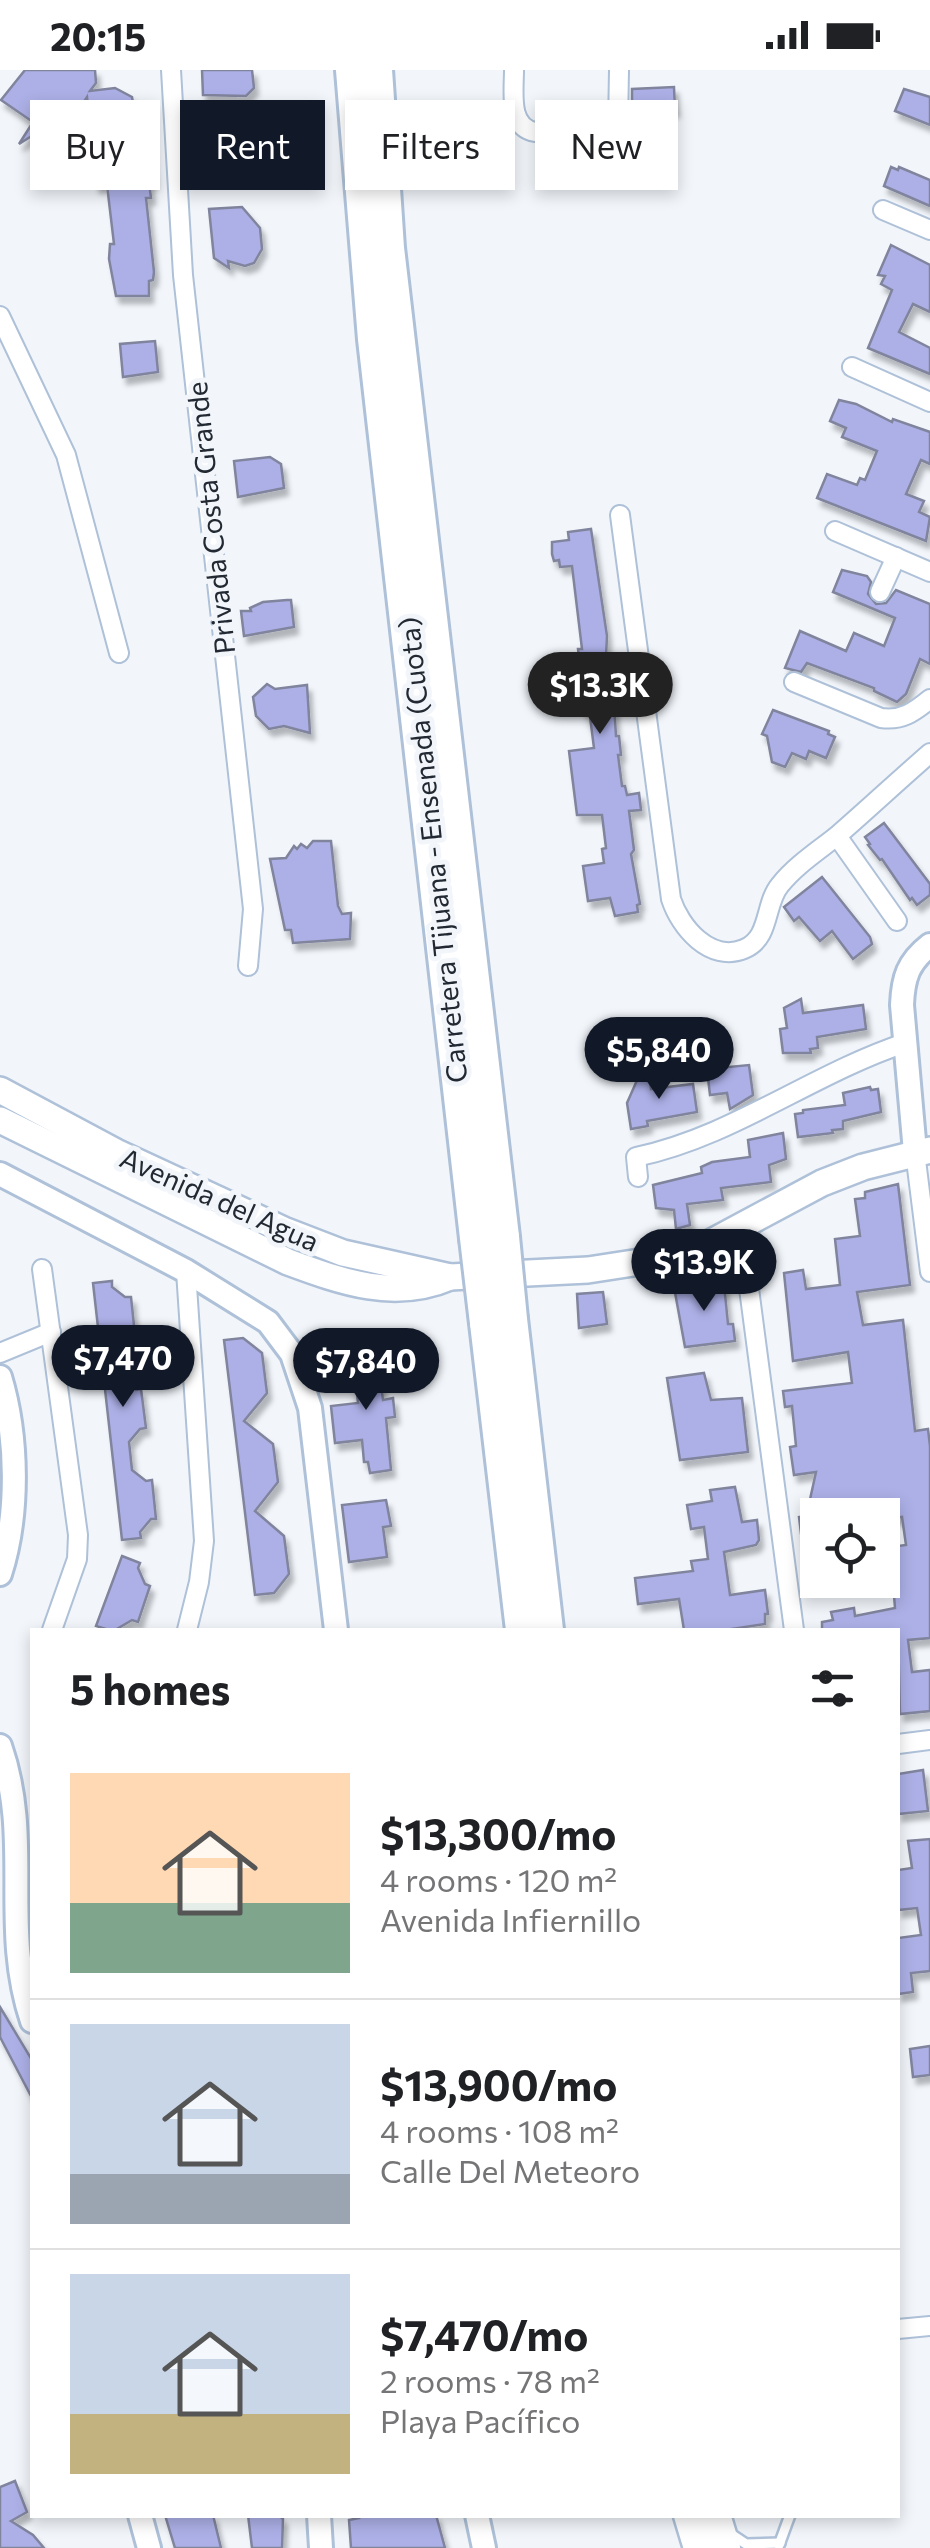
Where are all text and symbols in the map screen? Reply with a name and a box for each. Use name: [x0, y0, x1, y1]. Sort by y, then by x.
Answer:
text: 20:15: [50, 12, 146, 59]
chip: Buy: [30, 100, 160, 190]
chip: Rent: [180, 100, 325, 190]
chip: Filters: [345, 100, 515, 190]
chip: New: [535, 100, 678, 190]
street label: Privada Costa Grande: [179, 380, 241, 656]
street label: Carretera Tijuana - Ensenada (Cuota): [391, 615, 473, 1085]
pin: $13.3K: [519, 652, 681, 737]
text: $13.3K: [550, 664, 650, 704]
pin: $5,840: [578, 1017, 740, 1102]
text: $5,840: [607, 1029, 711, 1069]
street label: Avenida del Agua: [115, 1140, 325, 1258]
pin: $13.9K: [623, 1229, 785, 1314]
text: $13.9K: [653, 1241, 755, 1281]
pin: $7,470: [42, 1325, 204, 1410]
pin: $7,840: [285, 1328, 447, 1413]
text: $7,470: [74, 1337, 172, 1377]
text: $7,840: [315, 1340, 417, 1380]
map controls: [800, 1498, 900, 1598]
button: locate: [800, 1498, 900, 1598]
icon: filters: [805, 1661, 860, 1716]
text: 5 homes: [70, 1662, 230, 1714]
text: $13,300/mo: [380, 1807, 616, 1859]
icon: home: [150, 1813, 270, 1933]
text: 4 rooms · 120 m²: [380, 1859, 617, 1899]
text: Avenida Infiernillo: [380, 1899, 641, 1939]
text: $13,900/mo: [380, 2058, 617, 2110]
icon: home: [150, 2064, 270, 2184]
text: 4 rooms · 108 m²: [380, 2110, 619, 2150]
text: Calle Del Meteoro: [380, 2150, 640, 2190]
text: $7,470/mo: [380, 2308, 588, 2360]
icon: home: [150, 2314, 270, 2434]
text: 2 rooms · 78 m²: [380, 2360, 600, 2400]
text: Playa Pacífico: [380, 2400, 580, 2440]

